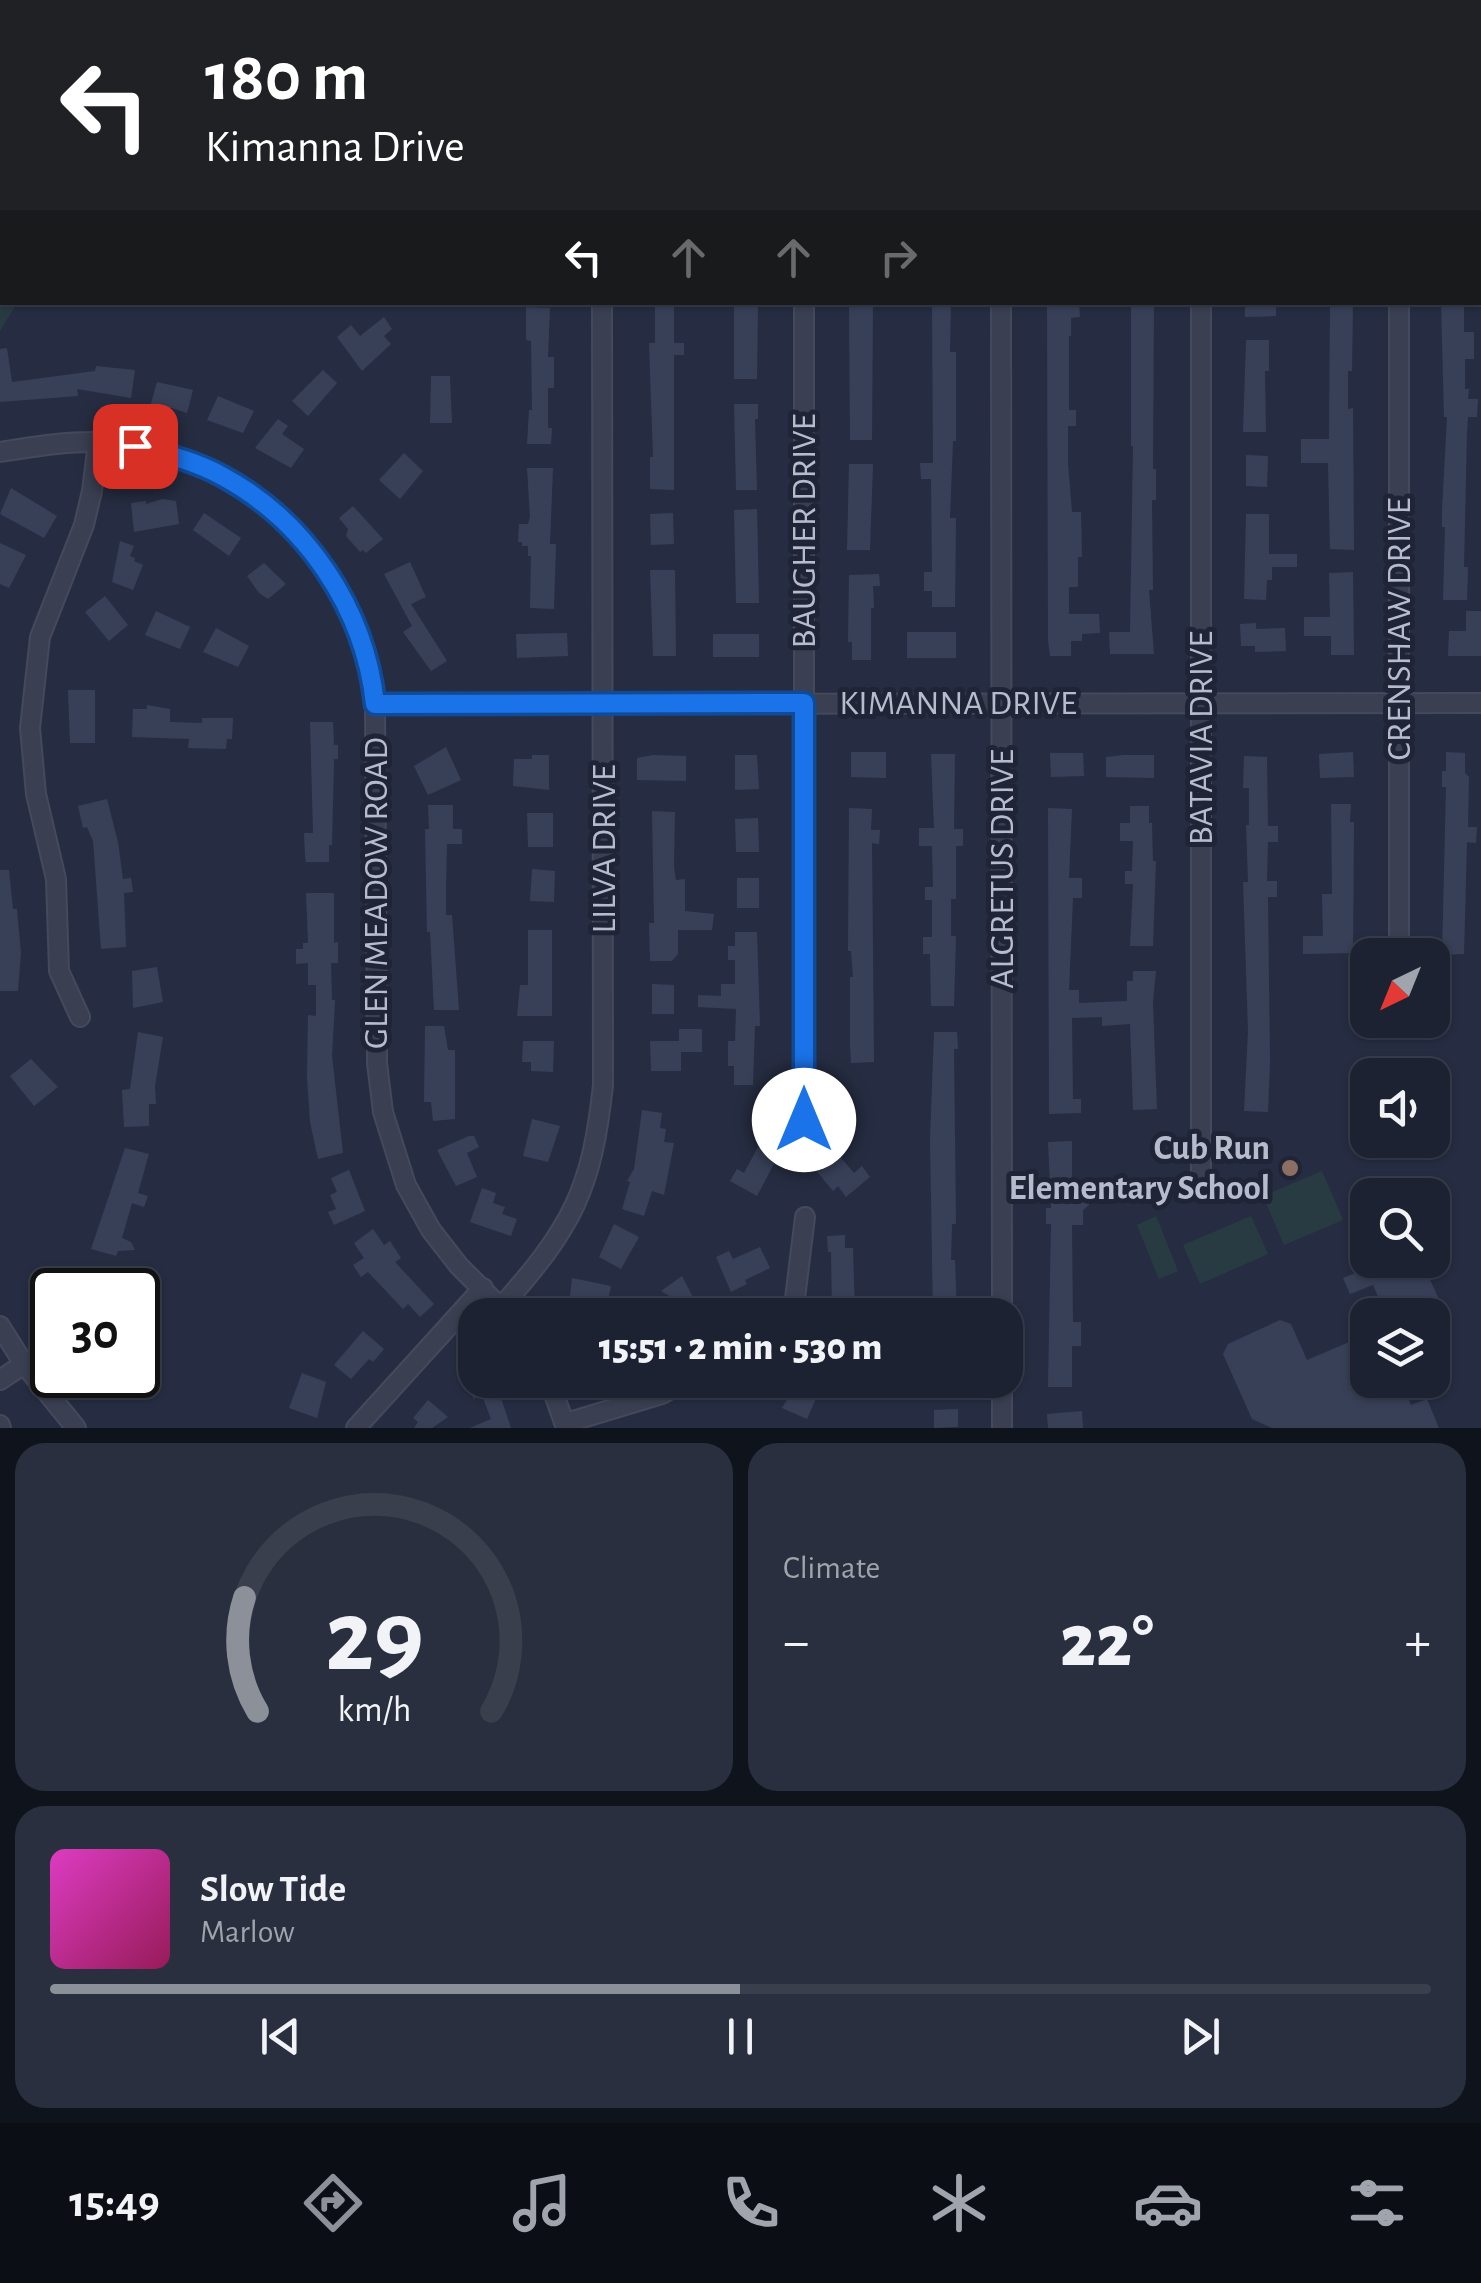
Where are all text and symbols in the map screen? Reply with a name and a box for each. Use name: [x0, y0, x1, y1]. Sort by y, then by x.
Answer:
icon: left: [40, 40, 170, 170]
text: 180 m: [205, 43, 368, 113]
text: Kimanna Drive: [205, 125, 465, 170]
icon: left: [556, 230, 611, 285]
icon: ahead: [661, 230, 716, 285]
icon: ahead: [766, 230, 821, 285]
icon: right: [871, 230, 926, 285]
pin: [93, 404, 178, 489]
street label: BAUGHER DRIVE: [787, 413, 822, 648]
icon: arrive: [108, 419, 163, 474]
street label: CRENSHAW DRIVE: [1382, 497, 1417, 760]
street label: BATAVIA DRIVE: [1184, 631, 1219, 845]
street label: KIMANNA DRIVE: [839, 686, 1077, 721]
street label: GLEN MEADOW ROAD: [359, 737, 394, 1049]
street label: ALGRETUS DRIVE: [985, 749, 1020, 989]
street label: LILVA DRIVE: [587, 764, 622, 934]
north arrow: [1350, 938, 1450, 1038]
map controls: [1350, 938, 1450, 1398]
button: sound: [1350, 1058, 1450, 1158]
position arrow: [752, 1068, 856, 1172]
place label: Cub Run Elementary School: [1008, 1131, 1270, 1206]
marker: Cub Run Elementary School: [1279, 1157, 1301, 1179]
button: search: [1350, 1178, 1450, 1278]
speed limit sign: 30: [30, 1268, 160, 1398]
button: layers: [1350, 1298, 1450, 1398]
text: 15:51 · 2 min · 530 m: [599, 1329, 882, 1367]
text: Climate: [783, 1552, 880, 1584]
text: 29: [324, 1586, 424, 1690]
text: 22°: [1060, 1605, 1154, 1680]
text: −: [783, 1615, 809, 1670]
text: +: [1405, 1615, 1431, 1670]
text: km/h: [337, 1692, 411, 1728]
text: Slow Tide: [200, 1871, 346, 1909]
text: Marlow: [200, 1916, 295, 1948]
icon: previous: [253, 2009, 308, 2064]
icon: pause: [713, 2009, 768, 2064]
icon: next: [1173, 2009, 1228, 2064]
icon: directions: [298, 2168, 368, 2238]
icon: music: [507, 2168, 577, 2238]
icon: phone: [716, 2168, 786, 2238]
icon: climate: [924, 2168, 994, 2238]
icon: car: [1133, 2168, 1203, 2238]
icon: filters: [1342, 2168, 1412, 2238]
text: 15:49: [69, 2180, 160, 2225]

